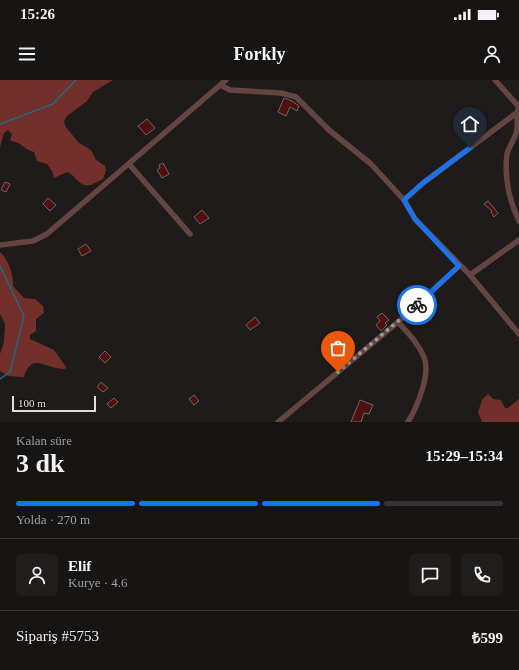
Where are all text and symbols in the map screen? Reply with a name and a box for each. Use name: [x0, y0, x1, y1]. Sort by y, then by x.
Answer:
text: 15:26: [20, 6, 55, 22]
icon: menu: [16, 43, 38, 65]
icon: person: [481, 43, 503, 65]
text: Forkly: [234, 44, 286, 64]
pin: [453, 107, 487, 148]
icon: home: [459, 113, 481, 135]
courier: [397, 285, 437, 325]
icon: bike: [406, 294, 428, 316]
pin: [321, 331, 355, 372]
icon: bag: [327, 337, 349, 359]
scale bar: [12, 394, 96, 413]
text: 100 m: [18, 397, 46, 409]
text: Kalan süre: [16, 433, 72, 448]
text: 15:29–15:34: [426, 448, 503, 464]
text: 3 dk: [16, 449, 64, 478]
text: Yolda · 270 m: [16, 512, 90, 527]
button: person: [16, 554, 58, 596]
button: chat: [409, 554, 451, 596]
button: phone: [461, 554, 503, 596]
text: Elif: [68, 558, 91, 574]
text: Kurye · 4.6: [68, 575, 128, 590]
text: Sipariş #5753: [16, 628, 99, 644]
text: ₺599: [472, 630, 503, 646]

